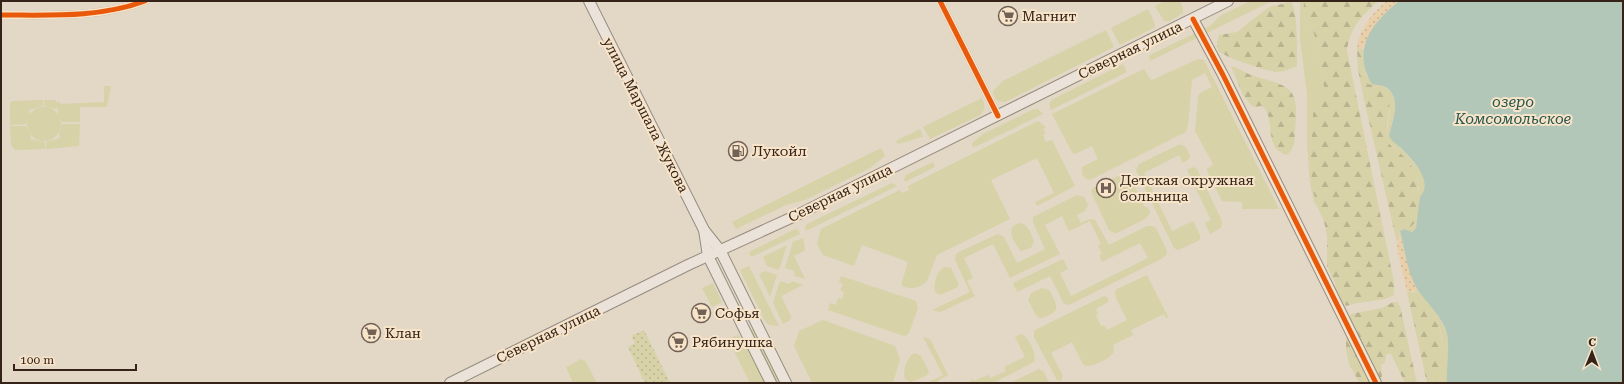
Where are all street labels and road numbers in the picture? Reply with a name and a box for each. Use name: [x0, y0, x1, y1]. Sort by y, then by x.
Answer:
street label: Северная улица: [1075, 18, 1185, 82]
street label: улица Маршала Жукова: [600, 35, 692, 195]
street label: Северная улица: [785, 161, 895, 225]
street label: Северная улица: [493, 302, 603, 366]

